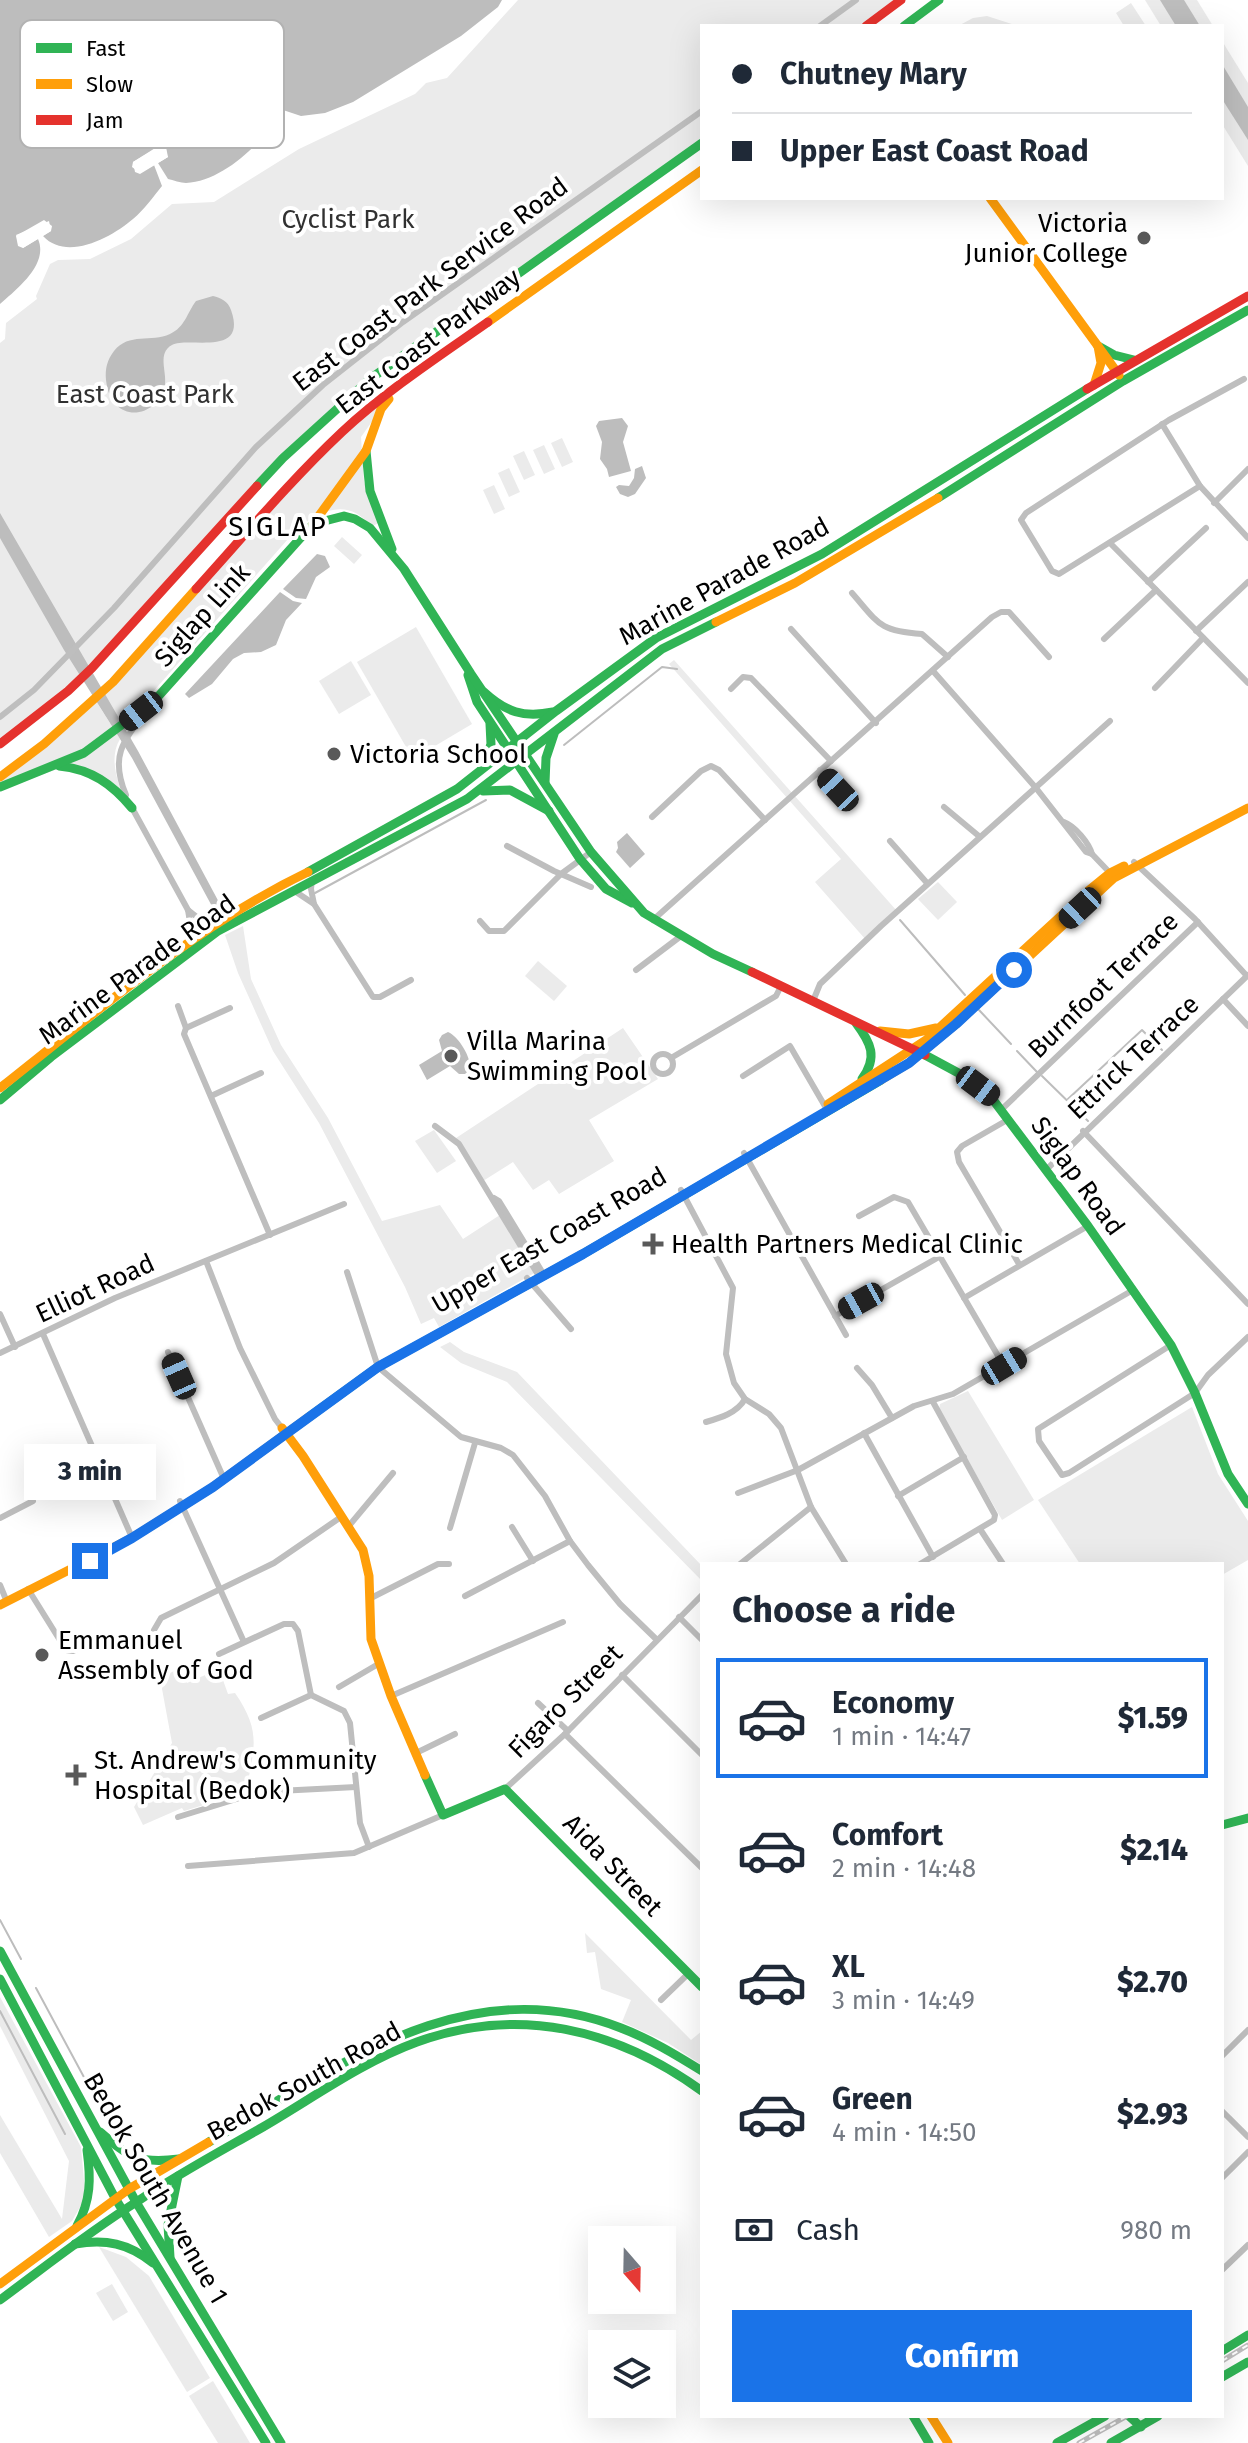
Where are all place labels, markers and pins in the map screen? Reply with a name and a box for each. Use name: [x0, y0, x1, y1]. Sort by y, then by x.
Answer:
place label: Victoria Junior College: [964, 208, 1128, 269]
marker: Victoria Junior College: [1135, 229, 1153, 247]
place label: Victoria School: [350, 739, 527, 770]
marker: Victoria School: [325, 745, 343, 763]
place label: Villa Marina Swimming Pool: [467, 1026, 647, 1087]
marker: Villa Marina Swimming Pool: [442, 1047, 460, 1065]
place label: Health Partners Medical Clinic: [671, 1229, 1023, 1260]
marker: Health Partners Medical Clinic: [642, 1233, 664, 1255]
place label: Emmanuel Assembly of God: [58, 1625, 254, 1686]
marker: Emmanuel Assembly of God: [33, 1646, 51, 1664]
place label: St. Andrew's Community Hospital (Bedok): [94, 1745, 377, 1806]
marker: St. Andrew's Community Hospital (Bedok): [65, 1764, 87, 1786]

